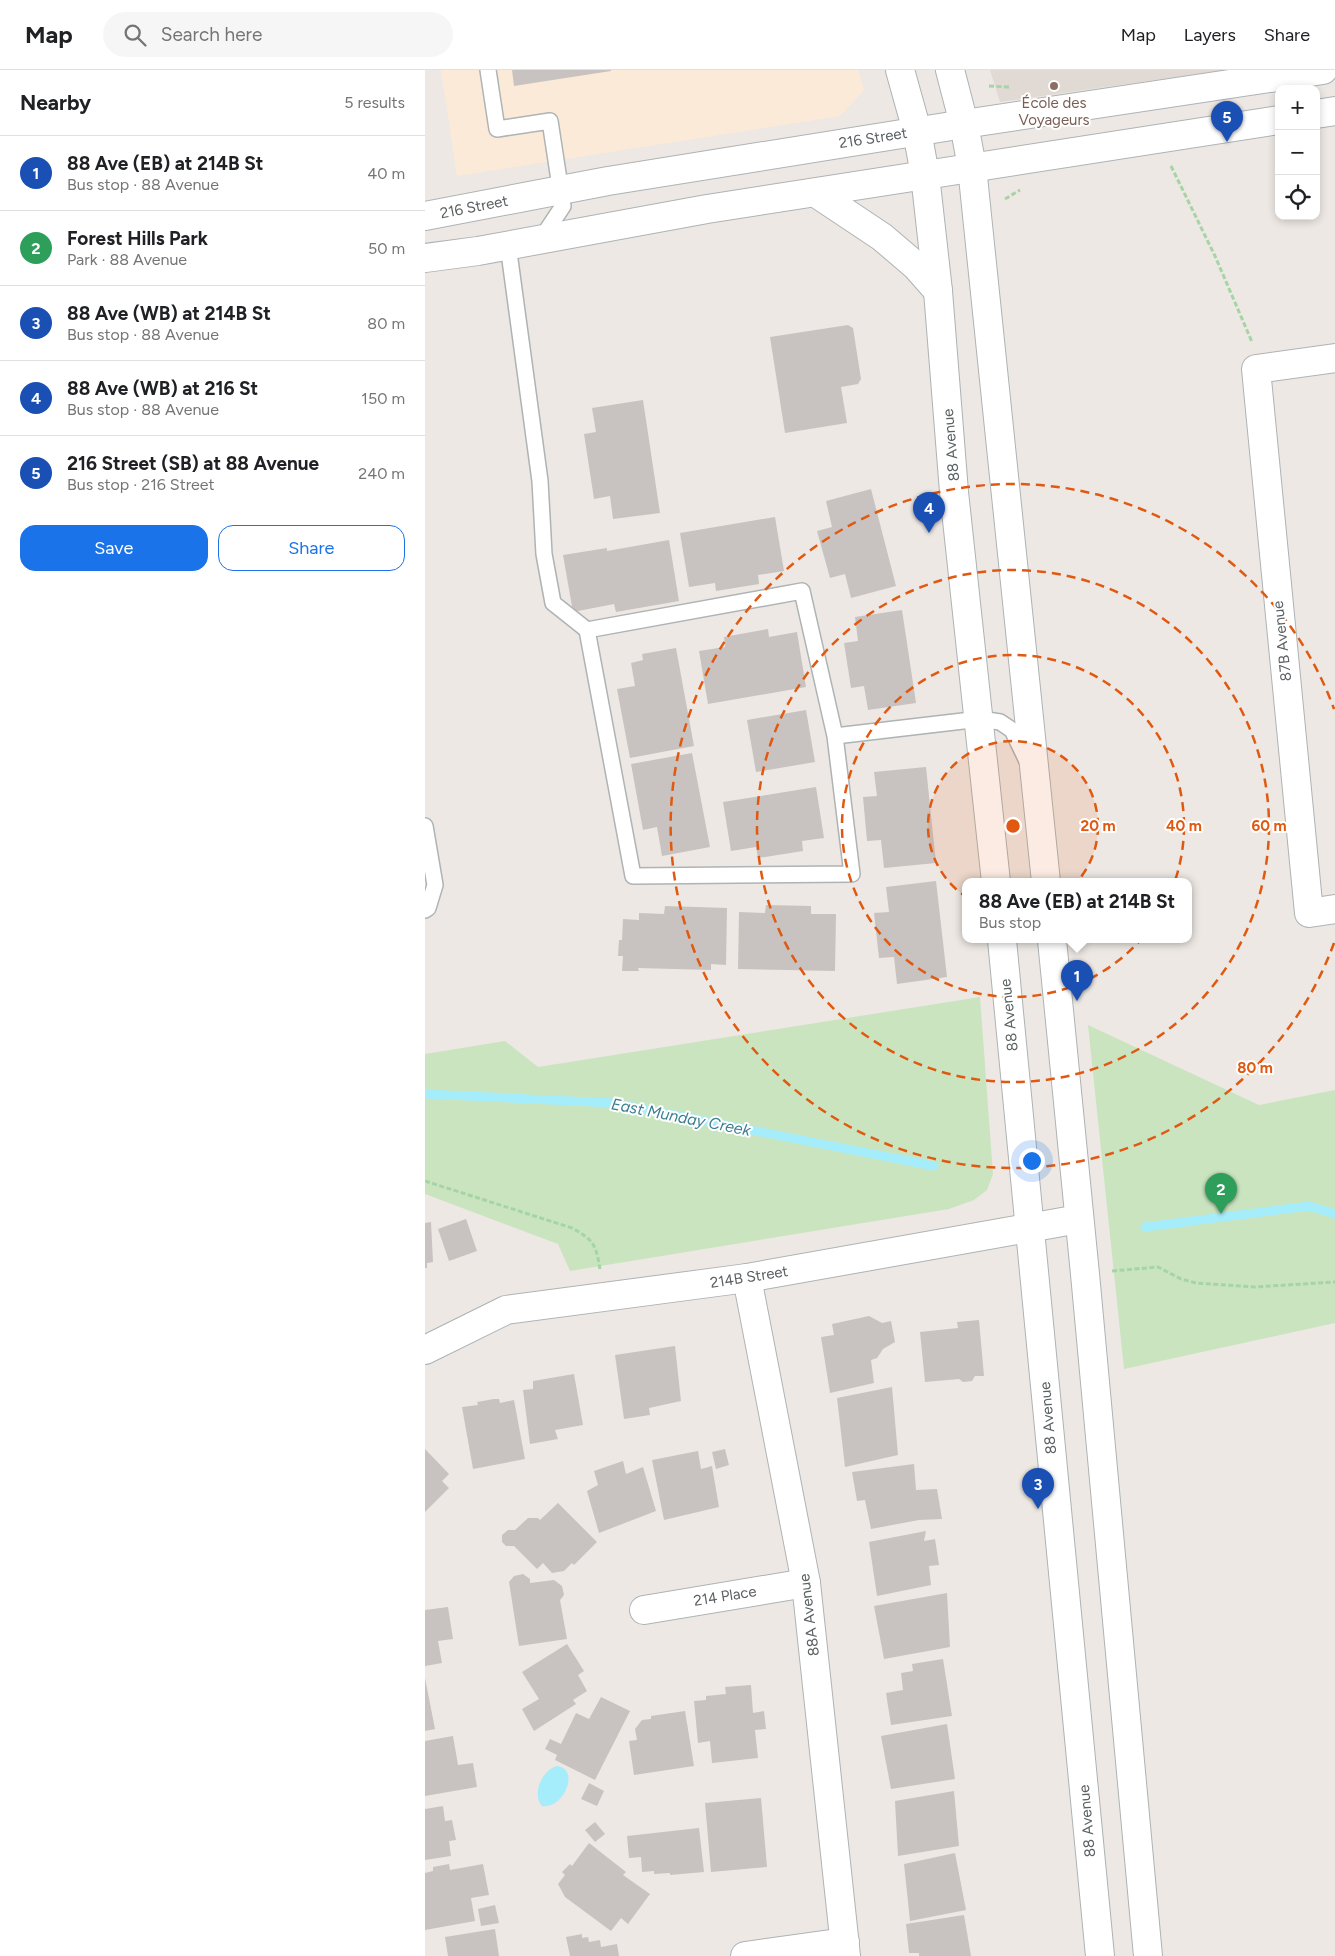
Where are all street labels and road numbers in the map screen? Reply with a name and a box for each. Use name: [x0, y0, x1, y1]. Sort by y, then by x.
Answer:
street label: 216 Street: [838, 124, 909, 152]
street label: 216 Street: [439, 192, 510, 222]
street label: 88 Avenue: [939, 408, 963, 482]
street label: 87B Avenue: [1269, 600, 1295, 682]
street label: 88 Avenue: [996, 978, 1022, 1052]
street label: 214B Street: [709, 1262, 790, 1292]
street label: 88 Avenue: [1036, 1381, 1060, 1455]
street label: 88A Avenue: [795, 1573, 823, 1657]
street label: 214 Place: [692, 1582, 758, 1610]
street label: 88 Avenue: [1075, 1784, 1099, 1858]

